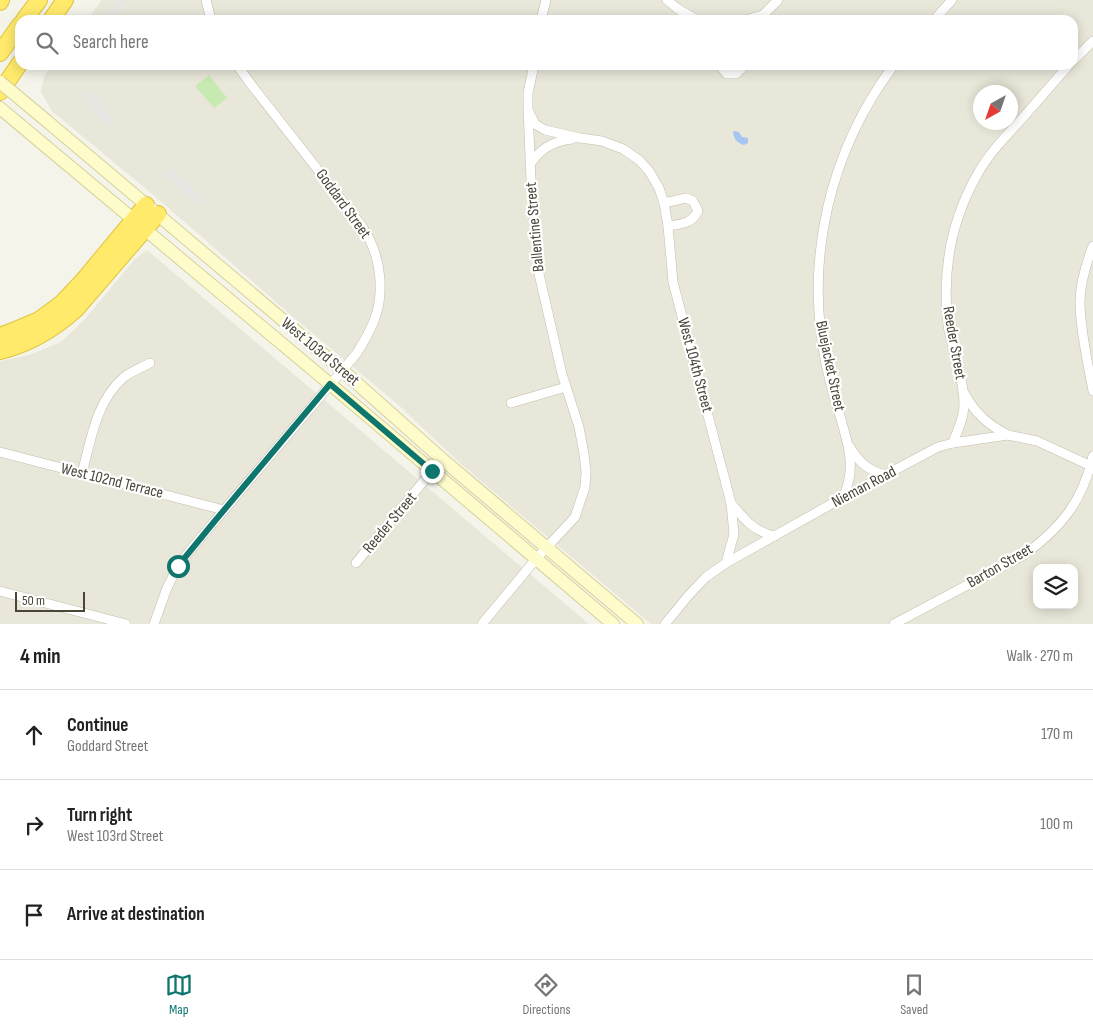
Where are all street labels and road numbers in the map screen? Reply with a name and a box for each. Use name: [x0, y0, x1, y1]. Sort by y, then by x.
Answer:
street label: Goddard Street: [311, 165, 375, 243]
street label: Ballentine Street: [522, 181, 548, 273]
street label: Reeder Street: [938, 305, 970, 381]
street label: West 103rd Street: [277, 314, 363, 390]
street label: West 104th Street: [673, 316, 717, 415]
street label: Bluejacket Street: [811, 319, 849, 413]
street label: West 102nd Terrace: [59, 459, 165, 503]
street label: Nieman Road: [829, 462, 899, 512]
street label: Reeder Street: [359, 488, 421, 557]
street label: Barton Street: [964, 540, 1036, 592]

